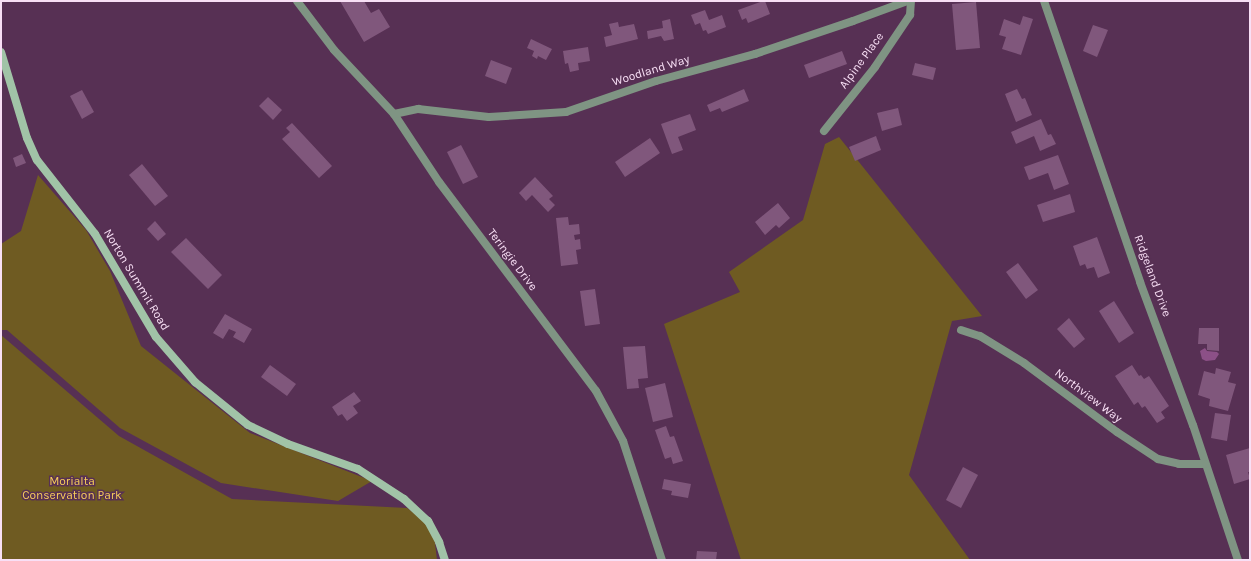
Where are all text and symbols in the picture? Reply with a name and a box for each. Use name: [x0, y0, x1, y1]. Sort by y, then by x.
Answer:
street label: Alpine Place: [837, 30, 887, 92]
street label: Woodland Way: [611, 52, 691, 90]
street label: Teringie Drive: [484, 226, 540, 294]
street label: Norton Summit Road: [100, 227, 172, 333]
street label: Ridgeland Drive: [1130, 233, 1174, 319]
street label: Northview Way: [1051, 366, 1125, 426]
park label: Morialta Conservation Park: [22, 475, 122, 503]

